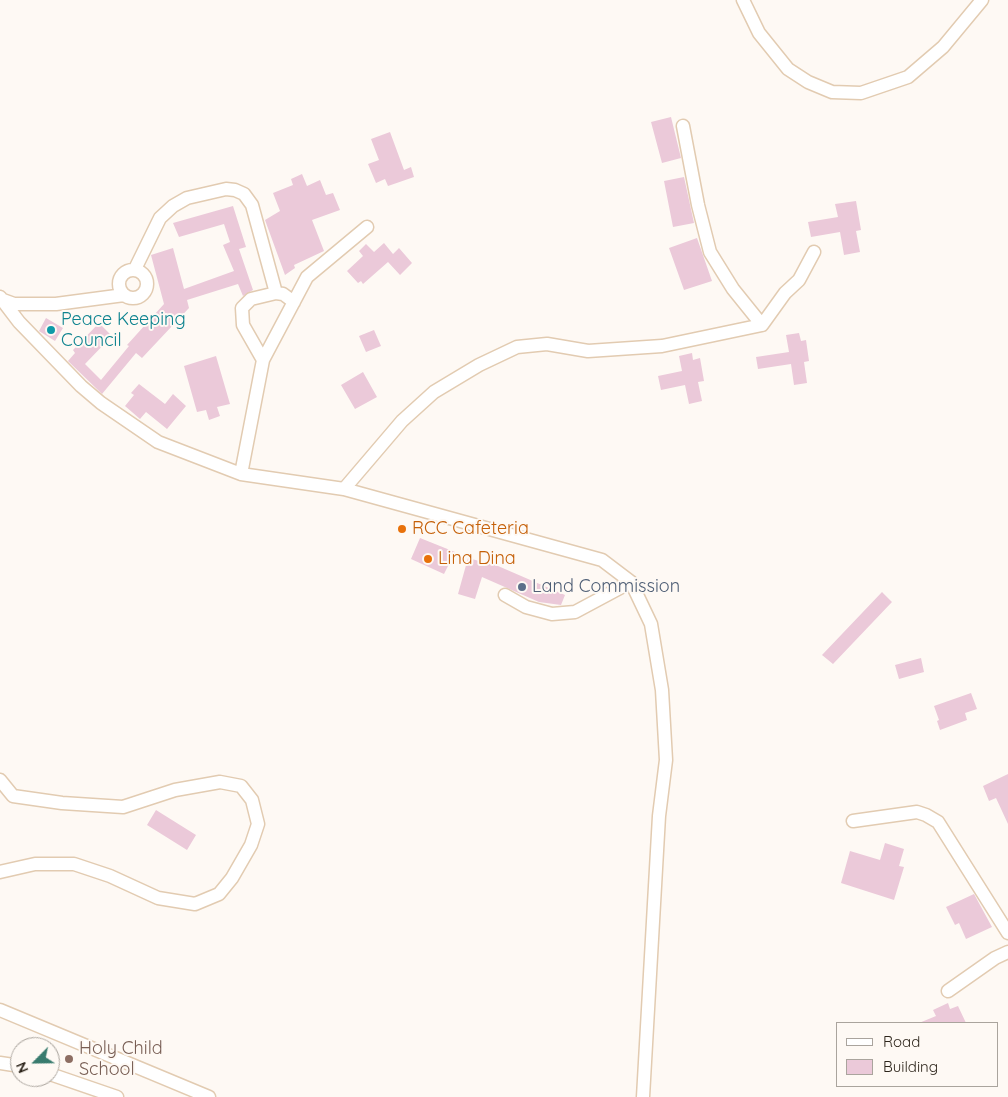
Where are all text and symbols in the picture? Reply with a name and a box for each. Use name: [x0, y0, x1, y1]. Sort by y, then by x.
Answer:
place label: Peace Keeping Council: [61, 309, 186, 352]
marker: Peace Keeping Council: [45, 324, 57, 336]
place label: RCC Cafeteria: [412, 518, 529, 540]
marker: RCC Cafeteria: [396, 523, 408, 535]
place label: Lina Dina: [438, 548, 516, 570]
marker: Lina Dina: [422, 553, 434, 565]
place label: Land Commission: [532, 576, 680, 598]
marker: Land Commission: [516, 581, 528, 593]
legend: [836, 1022, 998, 1087]
text: Road: [883, 1032, 920, 1051]
north arrow: [10, 1037, 60, 1087]
place label: Holy Child School: [79, 1038, 163, 1080]
marker: Holy Child School: [63, 1053, 75, 1065]
text: Building: [883, 1057, 938, 1076]
text: N: [12, 1059, 32, 1076]

